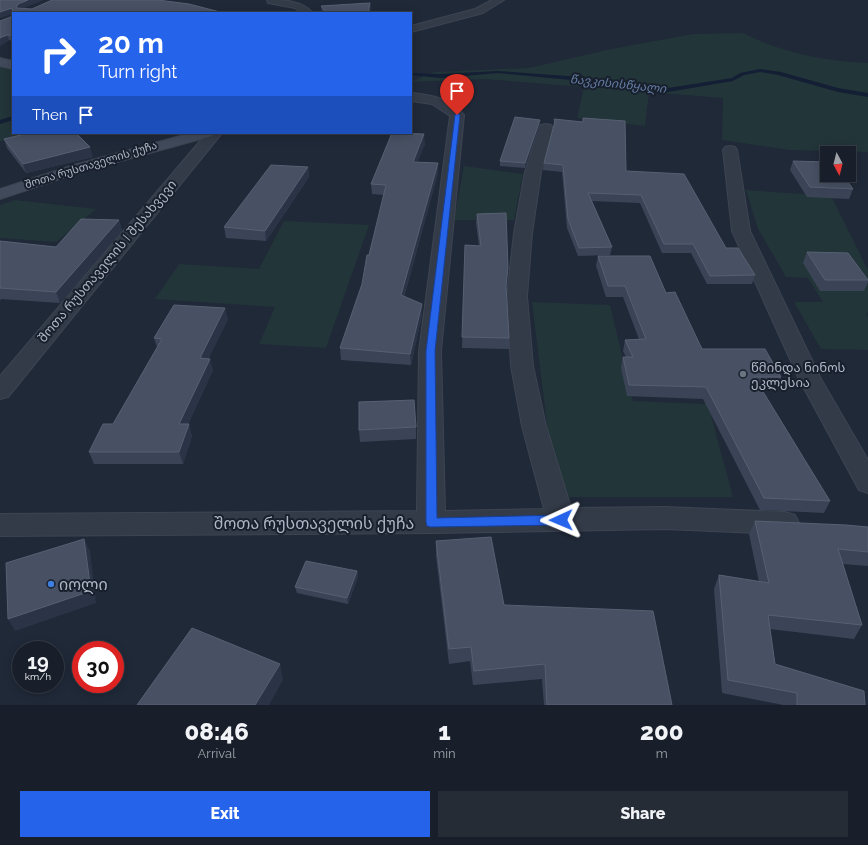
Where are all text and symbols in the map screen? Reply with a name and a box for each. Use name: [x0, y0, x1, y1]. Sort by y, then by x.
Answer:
text: 20 m: [98, 27, 164, 60]
icon: right: [32, 28, 84, 80]
text: Turn right: [98, 61, 177, 82]
water label: წავკისისწყალი: [569, 72, 668, 96]
pin: [440, 74, 474, 115]
icon: arrive: [446, 80, 468, 102]
icon: arrive: [75, 104, 97, 126]
text: Then: [32, 106, 67, 124]
street label: შოთა რუსთაველის ქუჩა: [23, 139, 159, 191]
north arrow: [820, 146, 856, 182]
map controls: [820, 146, 856, 182]
street label: შოთა რუსთაველის I შესახვევი: [35, 177, 180, 346]
place label: წმინდა ნინოს ეკლესია: [751, 360, 846, 391]
marker: წმინდა ნინოს ეკლესია: [738, 369, 748, 379]
position arrow: [540, 499, 582, 541]
street label: შოთა რუსთაველის ქუჩა: [214, 514, 414, 534]
place label: იოლი: [59, 575, 108, 595]
marker: იოლი: [46, 579, 56, 589]
speed limit sign: 30: [72, 641, 124, 693]
text: 19: [27, 650, 49, 674]
text: km/h: [25, 671, 51, 682]
text: 08:46: [184, 717, 249, 746]
text: 1: [438, 717, 451, 746]
text: 200: [640, 717, 684, 746]
text: Arrival: [198, 746, 236, 761]
text: min: [433, 746, 456, 761]
text: m: [656, 746, 668, 761]
button: Exit: [20, 791, 430, 837]
button: Share: [438, 791, 848, 837]

